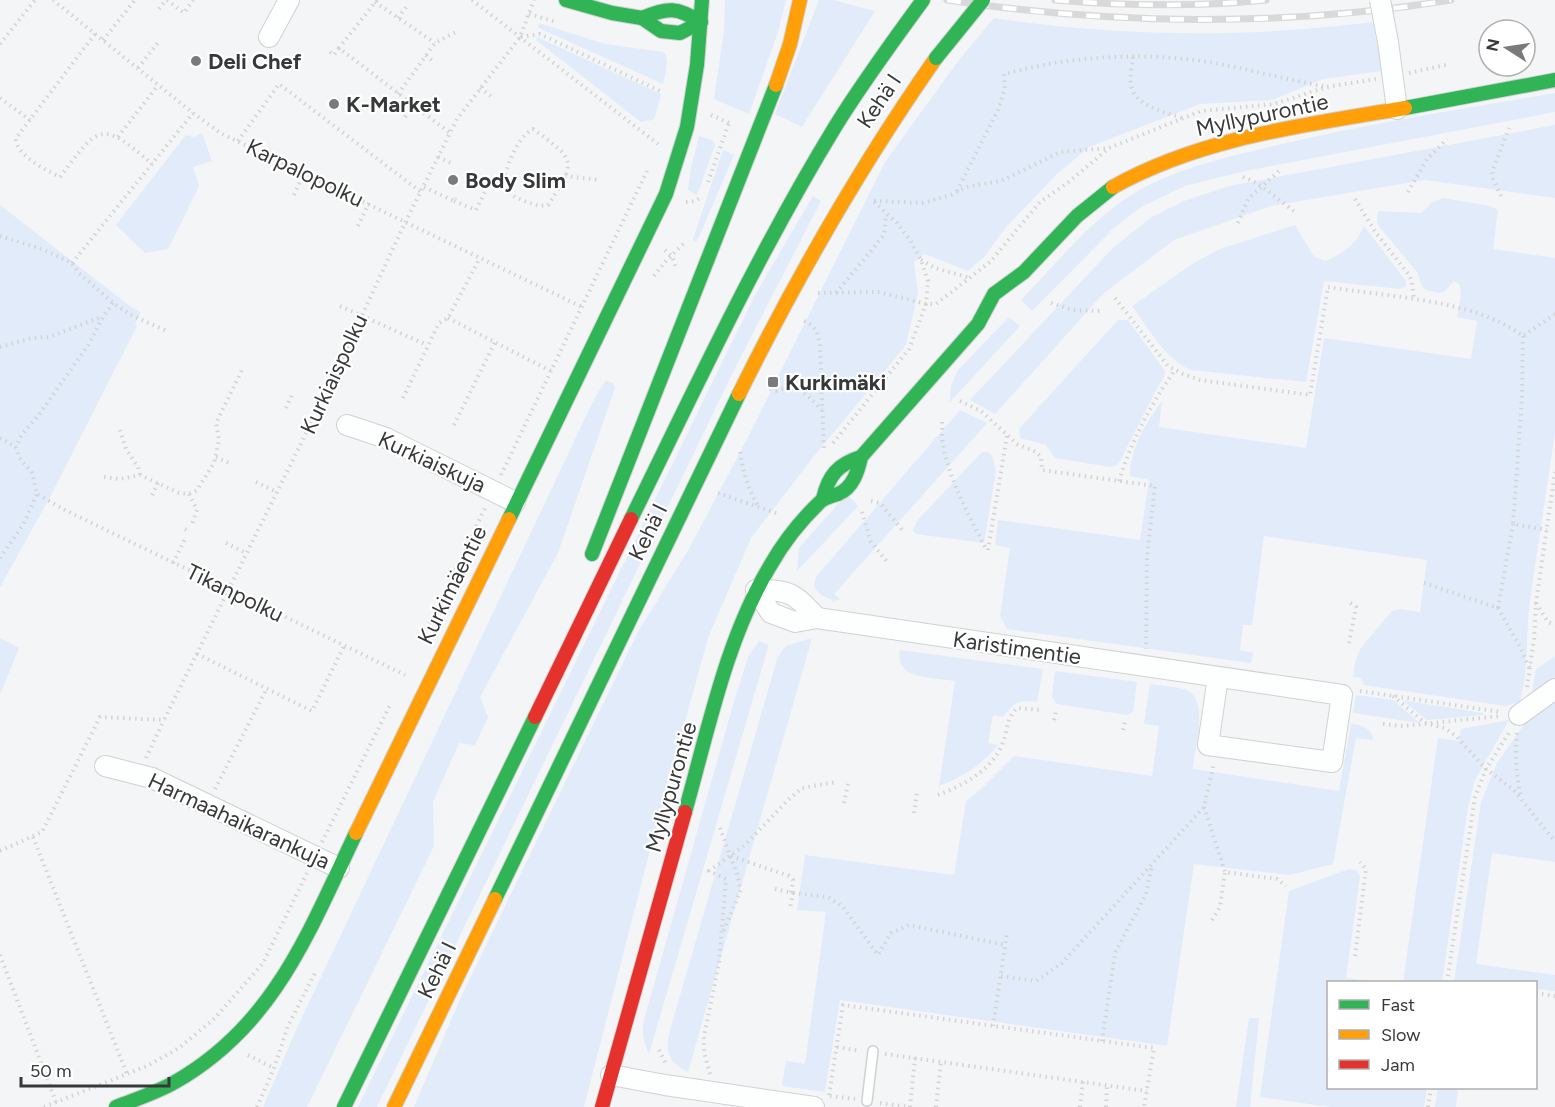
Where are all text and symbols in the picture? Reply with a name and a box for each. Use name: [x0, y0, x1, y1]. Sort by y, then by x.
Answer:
north arrow: [1477, 18, 1537, 78]
text: N: [1482, 37, 1503, 53]
place label: Deli Chef: [208, 48, 302, 75]
marker: Deli Chef: [189, 54, 203, 68]
street label: Kehä I: [851, 69, 907, 133]
street label: Myllypurontie: [1193, 88, 1331, 142]
place label: K-Market: [346, 91, 441, 118]
marker: K-Market: [327, 97, 341, 111]
street label: Karpalopolku: [242, 133, 368, 213]
place label: Body Slim: [465, 167, 566, 194]
marker: Body Slim: [446, 173, 460, 187]
street label: Kurkiaispolku: [295, 310, 373, 438]
place label: Kurkimäki: [785, 369, 886, 396]
marker: Kurkimäki: [766, 375, 780, 389]
street label: Kurkiaiskuja: [374, 425, 490, 499]
street label: Kehä I: [623, 499, 673, 565]
street label: Kurkimäentie: [412, 521, 492, 649]
street label: Tikanpolku: [182, 558, 288, 628]
street label: Karistimentie: [951, 626, 1083, 670]
street label: Myllypurontie: [639, 719, 703, 855]
street label: Harmaahaikarankuja: [144, 767, 334, 875]
street label: Kehä I: [412, 937, 462, 1003]
legend: [1327, 981, 1537, 1089]
text: Fast: [1381, 994, 1415, 1016]
text: Slow: [1381, 1024, 1420, 1046]
scale bar: [21, 1050, 170, 1088]
text: Jam: [1381, 1054, 1415, 1076]
text: 50 m: [30, 1060, 72, 1082]

